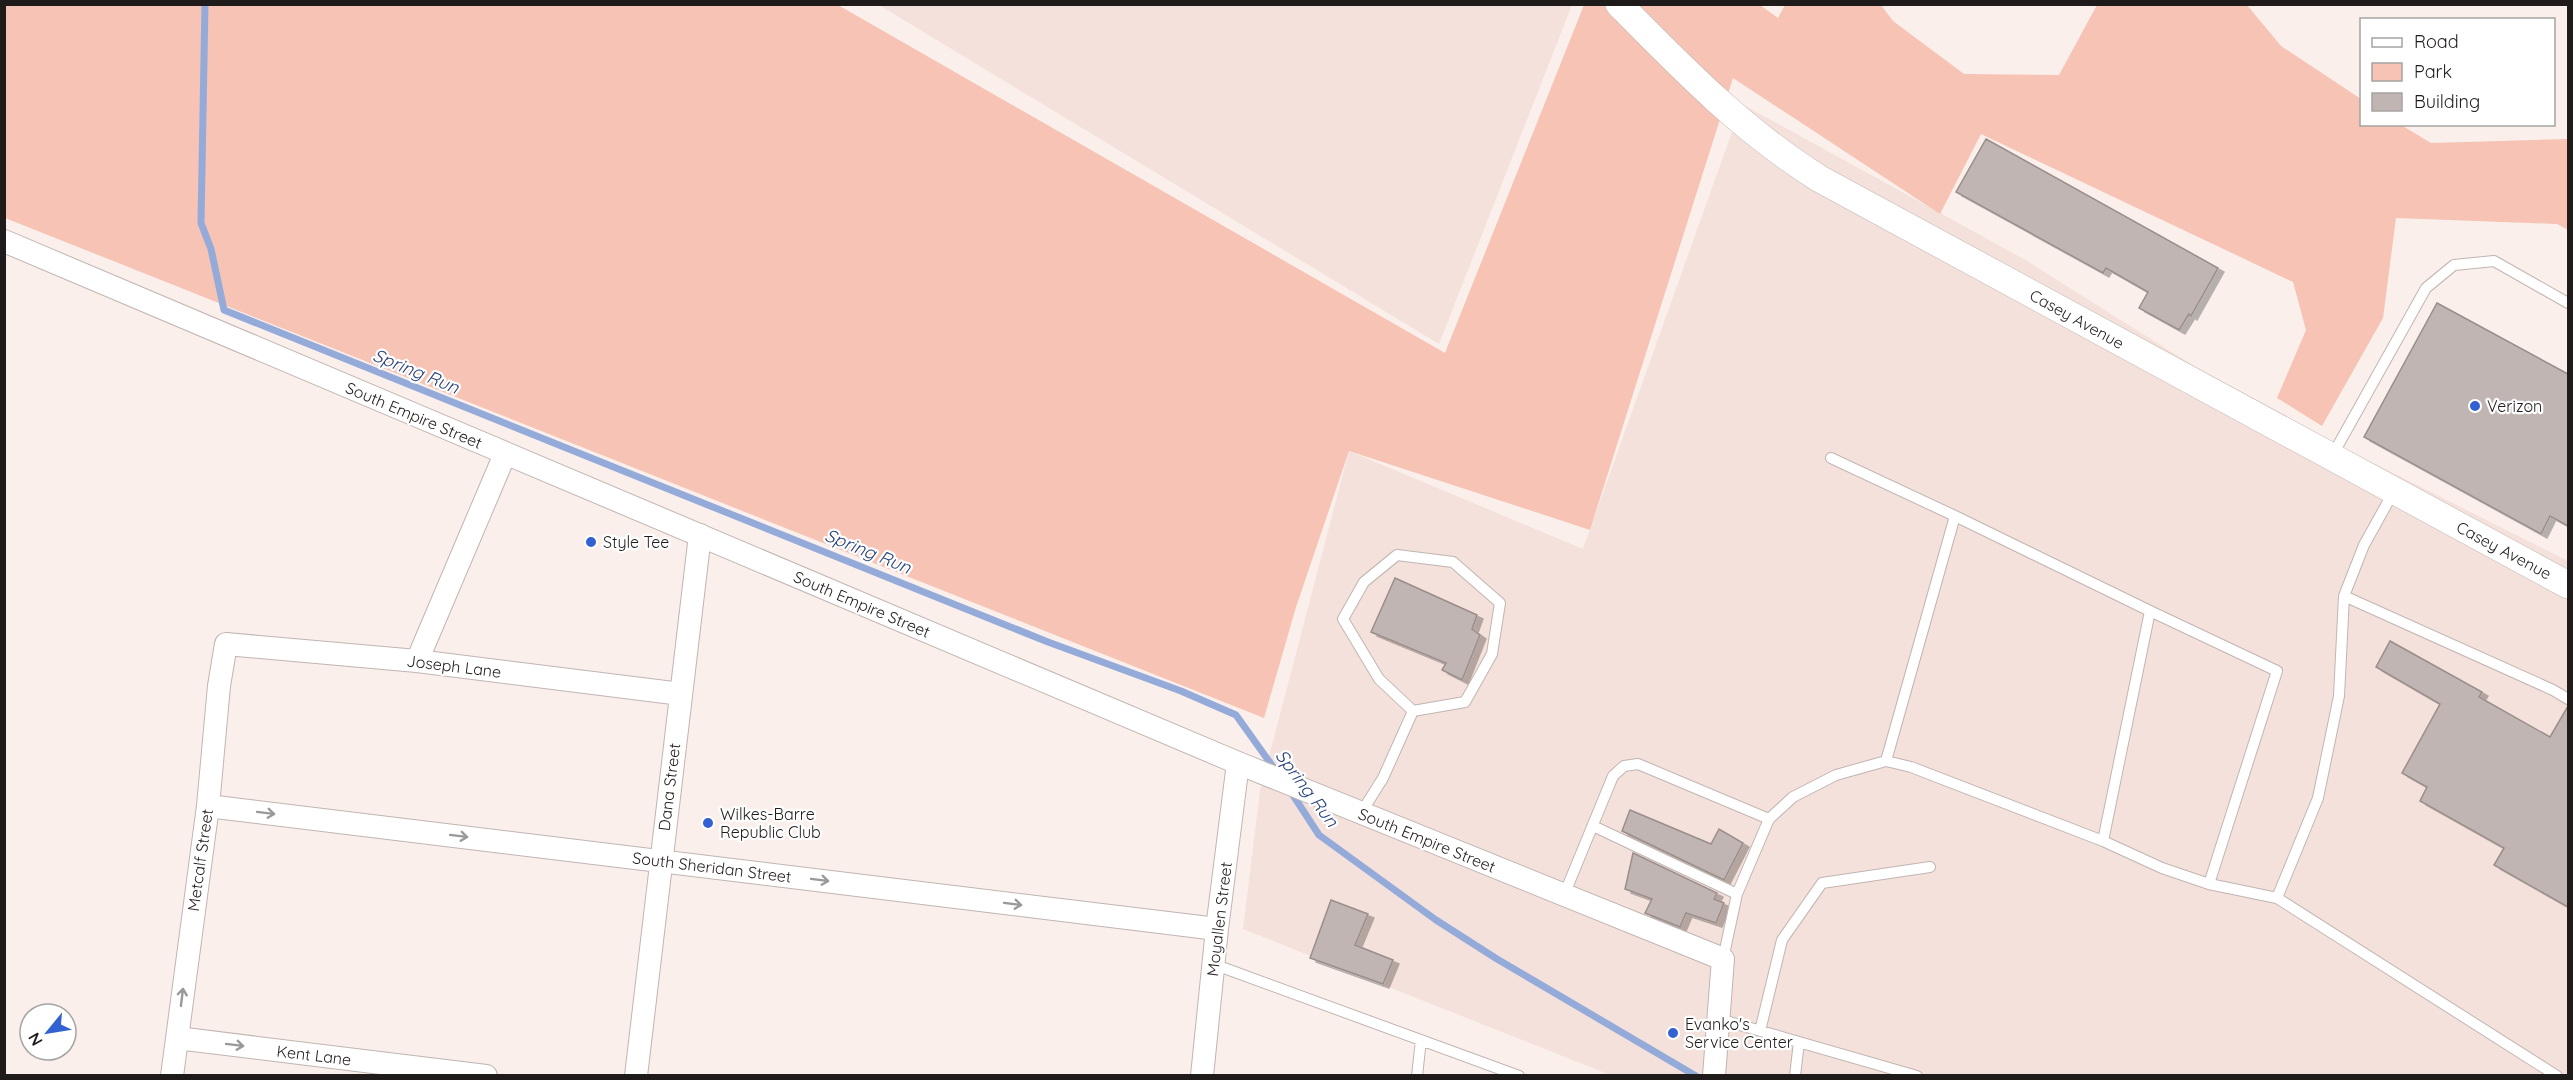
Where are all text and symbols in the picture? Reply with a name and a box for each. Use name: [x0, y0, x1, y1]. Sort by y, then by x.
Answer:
legend: [2360, 18, 2555, 126]
text: Road: [2414, 30, 2459, 53]
text: Park: [2414, 60, 2452, 83]
text: Building: [2414, 90, 2480, 113]
street label: Casey Avenue: [2026, 285, 2128, 353]
water label: Spring Run: [370, 343, 463, 399]
street label: South Empire Street: [343, 377, 485, 453]
place label: Verizon: [2487, 396, 2542, 416]
marker: Verizon: [2468, 399, 2482, 413]
street label: Casey Avenue: [2453, 517, 2555, 583]
water label: Spring Run: [822, 523, 915, 579]
place label: Style Tee: [603, 532, 669, 552]
marker: Style Tee: [584, 535, 598, 549]
street label: South Empire Street: [791, 566, 933, 642]
street label: Joseph Lane: [406, 650, 502, 682]
street label: Dana Street: [654, 742, 684, 832]
water label: Spring Run: [1270, 745, 1344, 832]
street label: South Empire Street: [1355, 803, 1499, 877]
place label: Wilkes-Barre Republic Club: [720, 804, 821, 842]
street label: Metcalf Street: [183, 808, 217, 912]
one-way arrow: [255, 808, 275, 819]
marker: Wilkes-Barre Republic Club: [701, 816, 715, 830]
one-way arrow: [449, 831, 469, 842]
street label: South Sheridan Street: [631, 847, 793, 887]
street label: Moyallen Street: [1202, 861, 1236, 977]
one-way arrow: [809, 875, 829, 886]
one-way arrow: [1003, 898, 1023, 909]
one-way arrow: [177, 987, 188, 1007]
north arrow: [18, 1002, 78, 1062]
place label: Evanko's Service Center: [1685, 1014, 1793, 1052]
marker: Evanko's Service Center: [1666, 1026, 1680, 1040]
text: N: [23, 1029, 47, 1050]
one-way arrow: [224, 1040, 244, 1051]
street label: Kent Lane: [276, 1041, 352, 1069]

